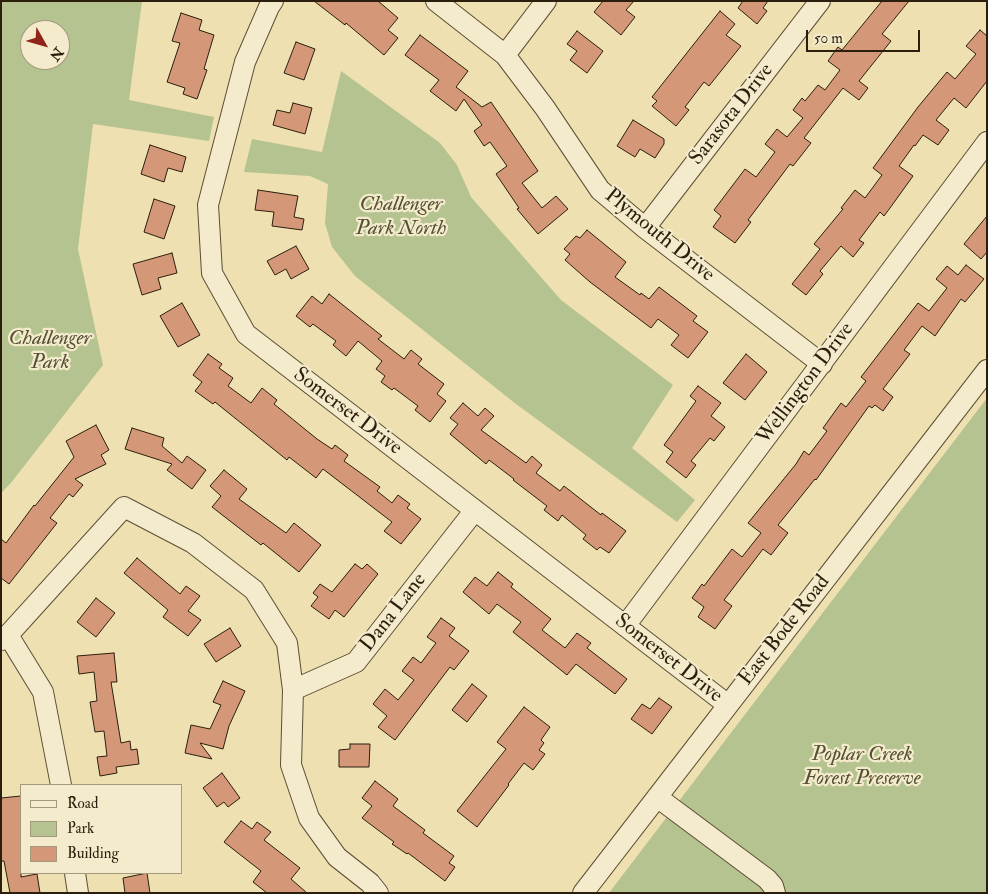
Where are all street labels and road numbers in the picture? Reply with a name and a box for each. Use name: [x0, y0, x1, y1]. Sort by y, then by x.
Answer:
street label: Sarasota Drive: [685, 59, 779, 171]
street label: Plymouth Drive: [599, 184, 719, 288]
street label: Wellington Drive: [752, 318, 860, 450]
street label: Somerset Drive: [288, 363, 406, 461]
street label: Dana Lane: [355, 569, 433, 657]
street label: East Bode Road: [734, 571, 836, 691]
street label: Somerset Drive: [609, 609, 727, 709]

